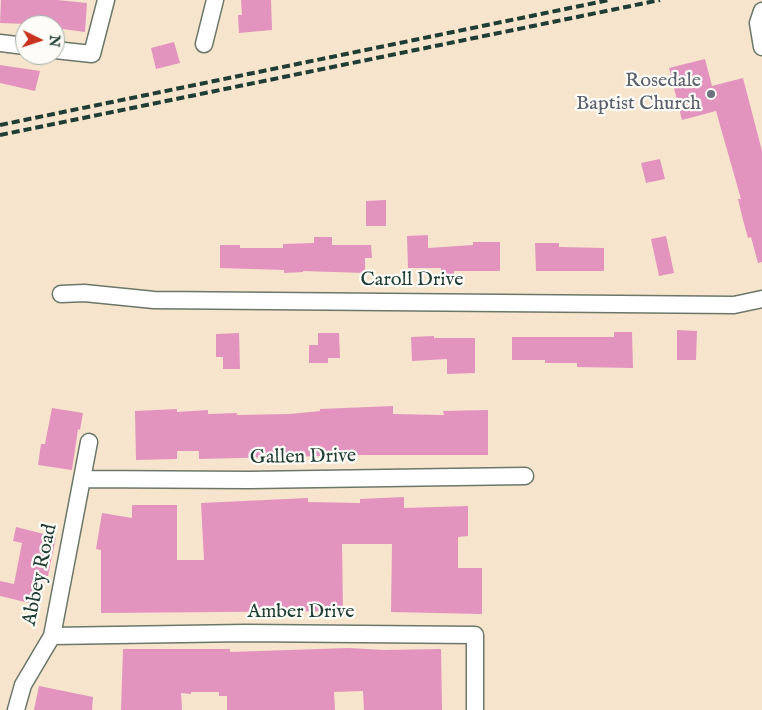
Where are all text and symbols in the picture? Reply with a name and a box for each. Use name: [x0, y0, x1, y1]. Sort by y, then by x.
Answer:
north arrow: [15, 15, 65, 65]
text: N: [45, 34, 63, 48]
place label: Rosedale Baptist Church: [576, 70, 701, 117]
marker: Rosedale Baptist Church: [705, 88, 717, 100]
street label: Caroll Drive: [361, 269, 463, 293]
street label: Gallen Drive: [250, 445, 356, 471]
street label: Abbey Road: [19, 522, 63, 628]
street label: Amber Drive: [247, 601, 355, 625]

